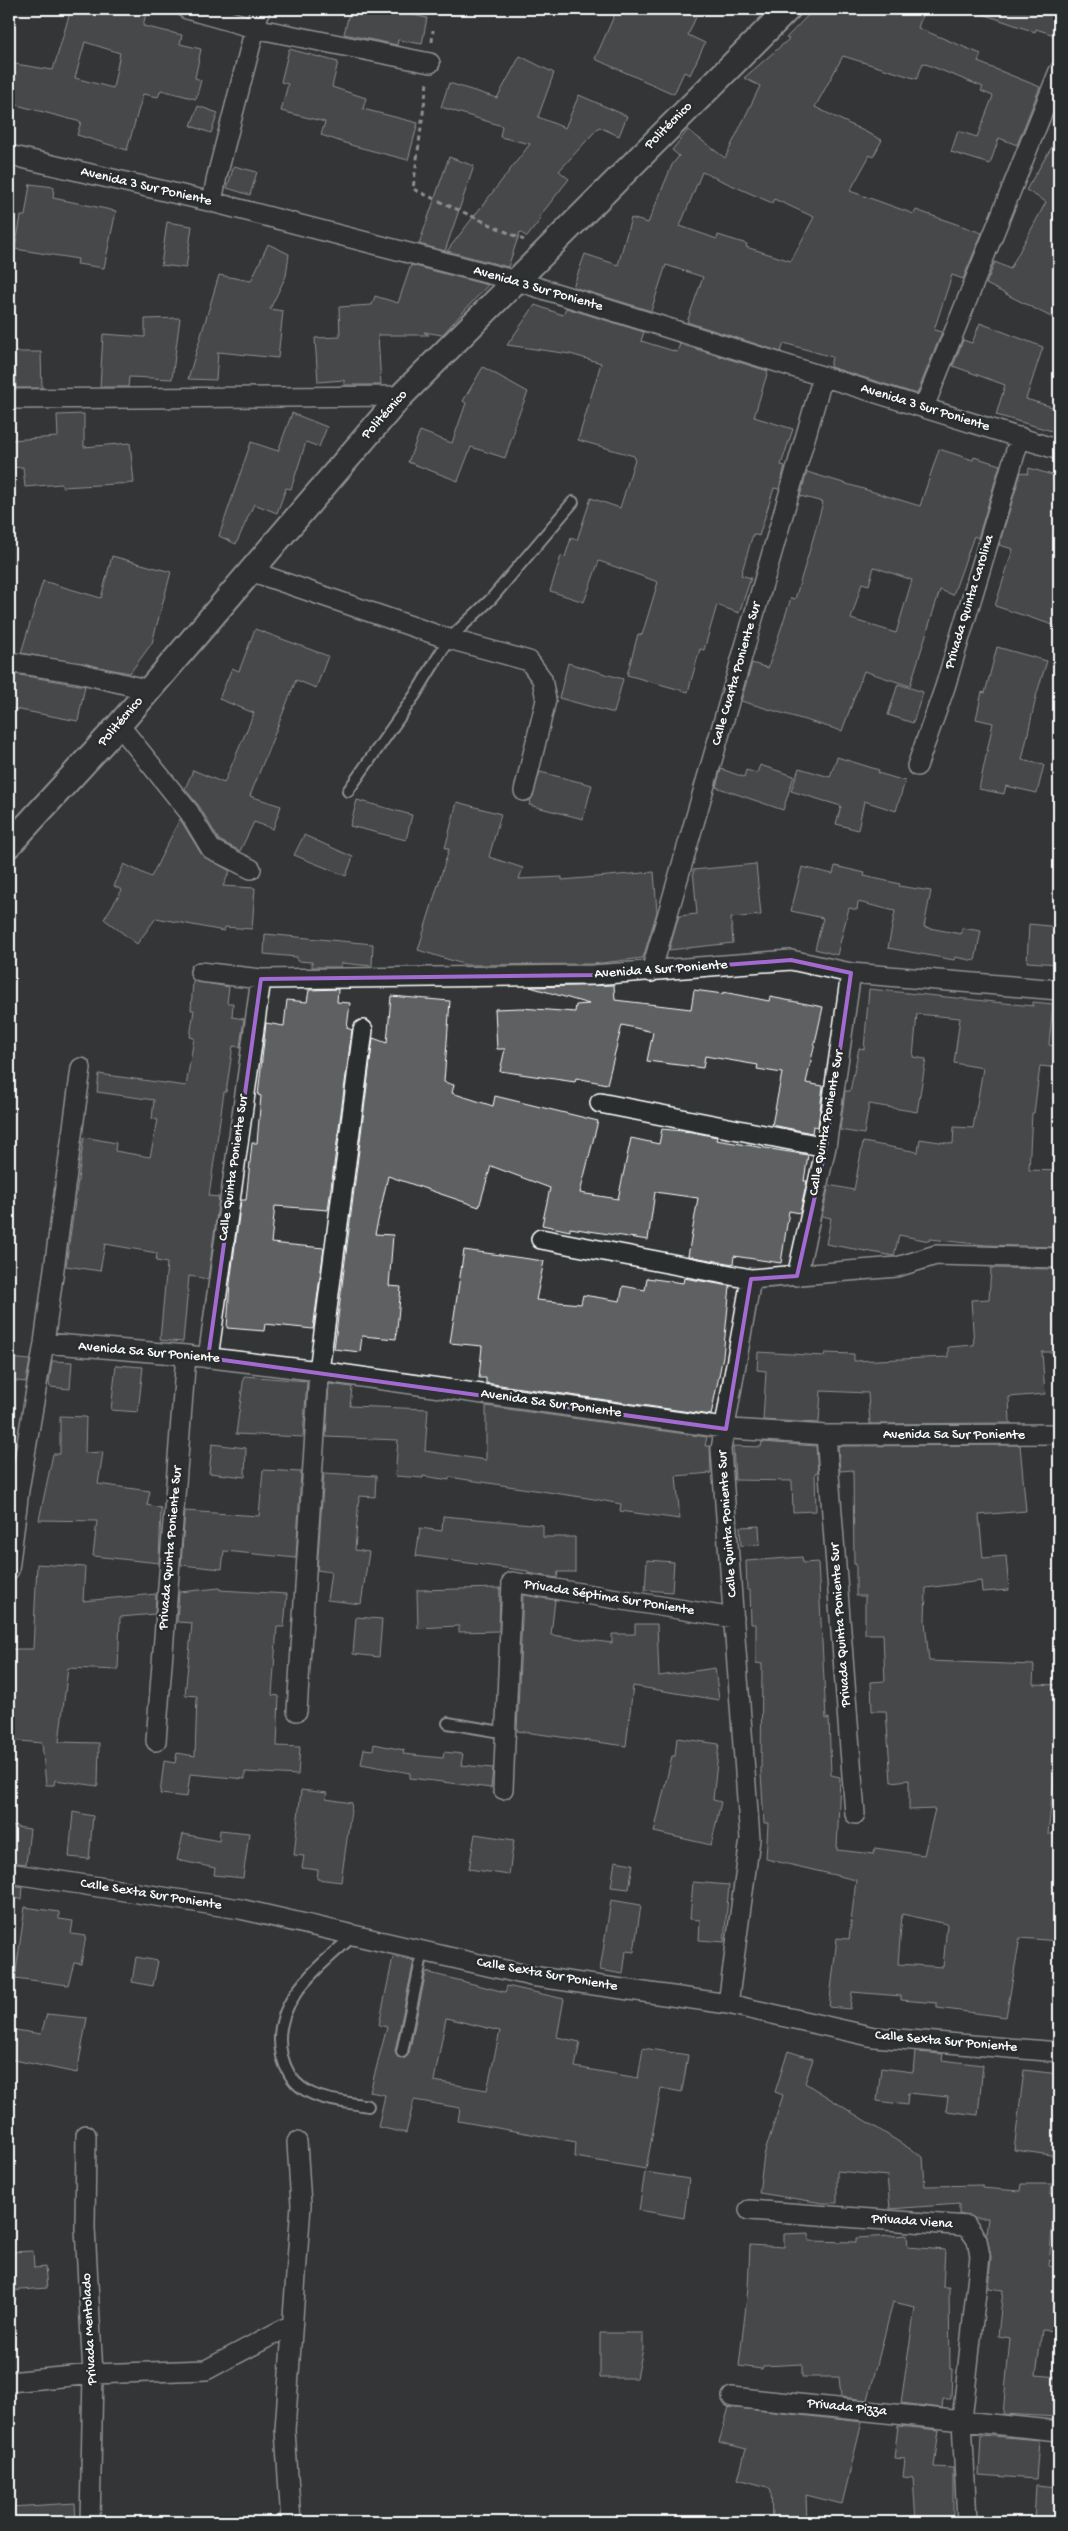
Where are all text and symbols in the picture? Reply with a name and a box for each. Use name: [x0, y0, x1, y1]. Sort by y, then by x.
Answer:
street label: Politécnico: [641, 99, 696, 154]
street label: Avenida 3 Sur Poniente: [79, 164, 214, 211]
street label: Avenida 3 Sur Poniente: [471, 262, 606, 316]
street label: Avenida 3 Sur Poniente: [858, 380, 992, 436]
street label: Politécnico: [358, 387, 412, 444]
street label: Privada Quinta Carolina: [941, 532, 999, 672]
street label: Calle Cuarta Poniente Sur: [708, 599, 766, 748]
street label: Politécnico: [94, 694, 147, 751]
street label: Avenida 4 Sur Poniente: [594, 957, 729, 983]
street label: Calle Quinta Poniente Sur: [806, 1048, 848, 1197]
street label: Calle Quinta Poniente Sur: [215, 1093, 253, 1242]
street label: Avenida 5a Sur Poniente: [78, 1338, 221, 1368]
street label: Avenida 5a Sur Poniente: [480, 1386, 623, 1422]
street label: Avenida 5a Sur Poniente: [883, 1427, 1026, 1444]
street label: Calle Quinta Poniente Sur: [714, 1449, 742, 1598]
street label: Privada Quinta Poniente Sur: [155, 1464, 187, 1632]
street label: Privada Quinta Poniente Sur: [827, 1541, 855, 1709]
street label: Privada Séptima Sur Poniente: [522, 1576, 696, 1620]
street label: Calle Sexta Sur Poniente: [79, 1875, 224, 1915]
street label: Calle Sexta Sur Poniente: [475, 1954, 620, 1996]
street label: Calle Sexta Sur Poniente: [874, 2027, 1019, 2057]
street label: Privada Viena: [870, 2211, 954, 2233]
street label: Privada Mentolado: [79, 2273, 101, 2386]
street label: Privada Pizza: [805, 2395, 889, 2421]

